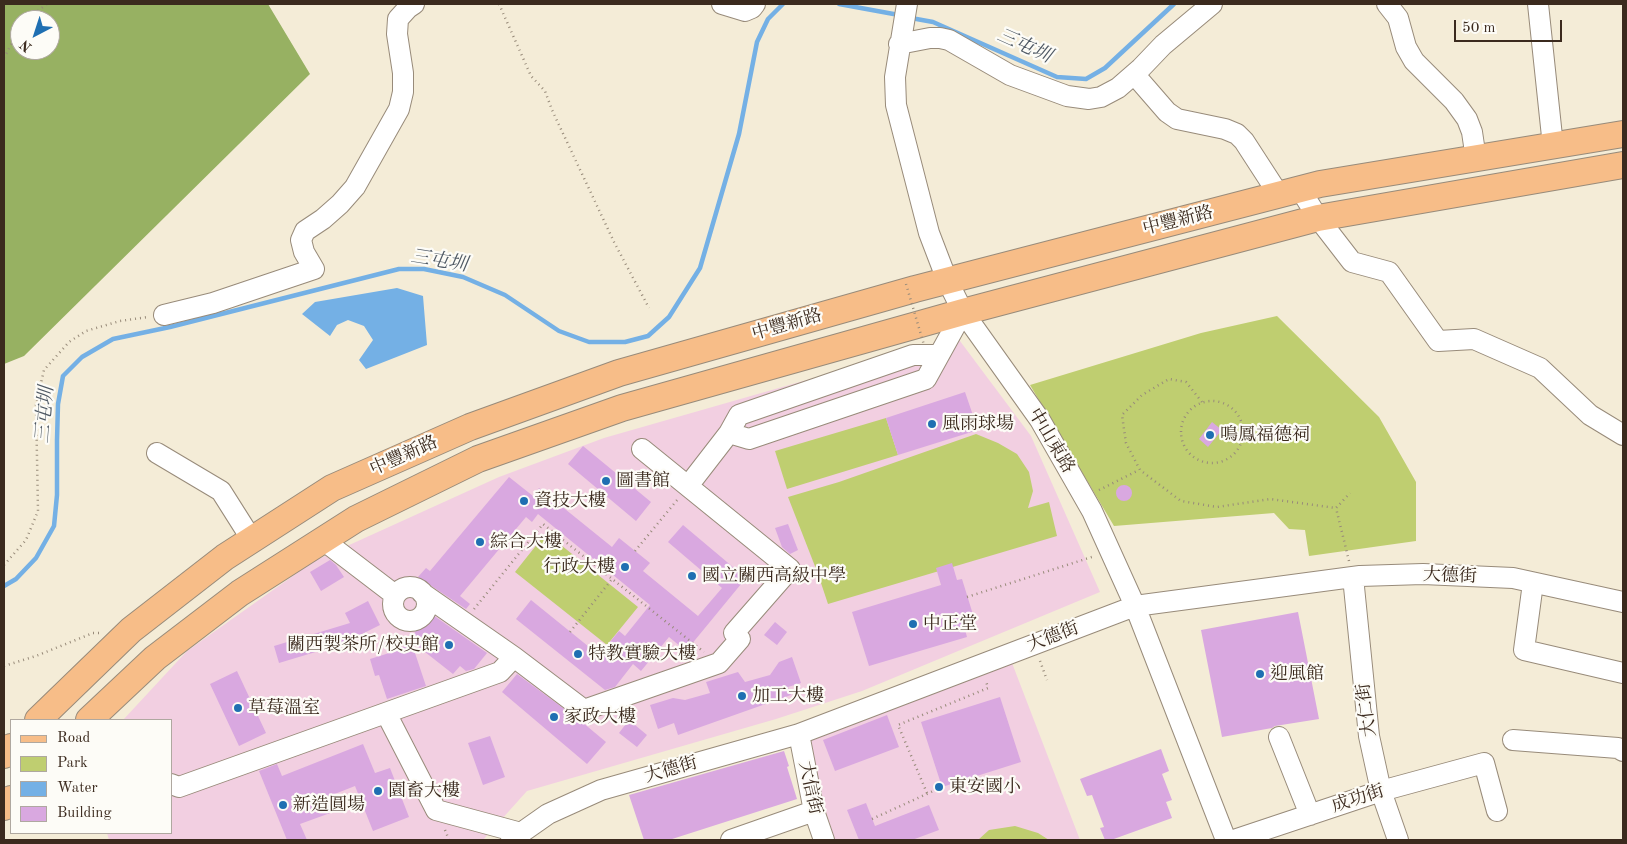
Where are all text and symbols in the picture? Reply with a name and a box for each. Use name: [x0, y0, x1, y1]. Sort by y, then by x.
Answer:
north arrow: [10, 10, 60, 60]
scale bar: [1457, 10, 1564, 42]
text: 50 m: [1462, 21, 1496, 36]
water label: 三屯圳: [993, 24, 1055, 68]
text: N: [17, 37, 35, 55]
street label: 中豐新路: [1140, 202, 1216, 240]
water label: 三屯圳: [409, 245, 469, 277]
street label: 中豐新路: [749, 305, 825, 345]
water label: 三屯圳: [31, 386, 59, 444]
street label: 中山東路: [1023, 405, 1079, 477]
place label: 風雨球場: [942, 413, 1014, 435]
marker: 風雨球場: [926, 418, 938, 430]
place label: 鳴鳳福德祠: [1220, 424, 1310, 446]
marker: 鳴鳳福德祠: [1204, 429, 1216, 441]
street label: 中豐新路: [367, 431, 441, 481]
place label: 圖書館: [616, 470, 670, 492]
marker: 圖書館: [600, 475, 612, 487]
place label: 資技大樓: [534, 490, 606, 512]
marker: 資技大樓: [518, 495, 530, 507]
place label: 綜合大樓: [490, 531, 562, 553]
marker: 綜合大樓: [474, 536, 486, 548]
place label: 行政大樓: [543, 556, 615, 578]
marker: 行政大樓: [619, 561, 631, 573]
street label: 大德街: [1423, 564, 1477, 588]
place label: 國立關西高級中學: [702, 565, 846, 587]
marker: 國立關西高級中學: [686, 570, 698, 582]
place label: 中正堂: [923, 613, 977, 635]
street label: 大德街: [1024, 617, 1082, 657]
marker: 中正堂: [907, 618, 919, 630]
place label: 關西製茶所/校史館: [287, 634, 439, 656]
marker: 關西製茶所/校史館: [443, 639, 455, 651]
place label: 特教實驗大樓: [588, 643, 696, 665]
marker: 特教實驗大樓: [572, 648, 584, 660]
place label: 迎風館: [1270, 663, 1324, 685]
marker: 迎風館: [1254, 668, 1266, 680]
street label: 大仁街: [1353, 682, 1381, 738]
place label: 加工大樓: [752, 685, 824, 707]
marker: 加工大樓: [736, 690, 748, 702]
place label: 草莓溫室: [248, 697, 320, 719]
marker: 草莓溫室: [232, 702, 244, 714]
place label: 家政大樓: [564, 706, 636, 728]
marker: 家政大樓: [548, 711, 560, 723]
legend: [10, 719, 172, 834]
text: Road: [57, 731, 90, 746]
street label: 大德街: [642, 752, 700, 788]
text: Park: [57, 756, 88, 771]
street label: 大信街: [794, 759, 826, 817]
place label: 東安國小: [949, 776, 1021, 798]
place label: 園畜大樓: [388, 780, 460, 802]
street label: 成功街: [1329, 780, 1387, 818]
text: Water: [57, 781, 98, 796]
marker: 東安國小: [933, 781, 945, 793]
marker: 園畜大樓: [372, 785, 384, 797]
place label: 新造圓場: [293, 794, 365, 816]
marker: 新造圓場: [277, 799, 289, 811]
text: Building: [57, 806, 112, 821]

